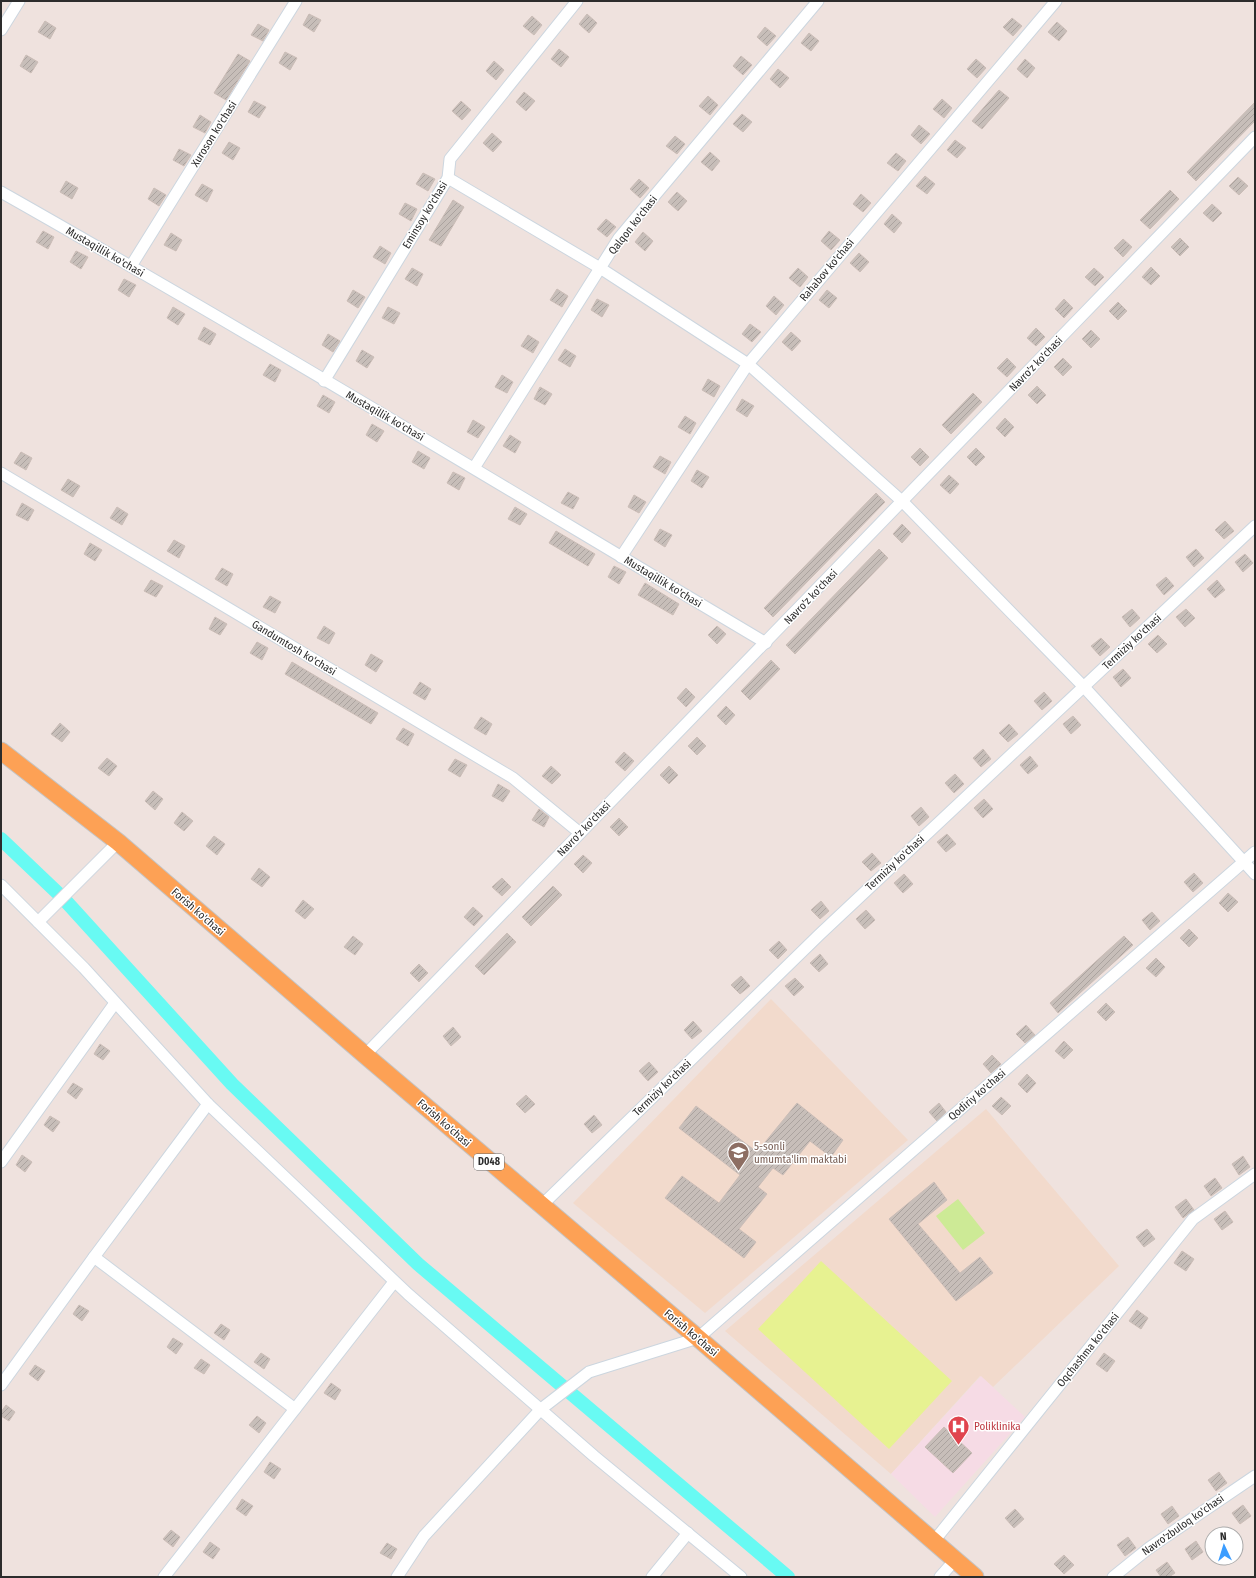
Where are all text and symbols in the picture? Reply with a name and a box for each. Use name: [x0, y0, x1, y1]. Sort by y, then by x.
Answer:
street label: Xuroson ko'chasi: [189, 98, 240, 169]
street label: Eminsoy ko'chasi: [400, 179, 450, 251]
street label: Qalqon ko'chasi: [606, 193, 660, 257]
street label: Mustaqillik ko'chasi: [64, 224, 147, 280]
street label: Rahabov ko'chasi: [797, 236, 857, 304]
street label: Navro'z ko'chasi: [1007, 334, 1066, 394]
street label: Mustaqillik ko'chasi: [344, 388, 427, 444]
street label: Mustaqillik ko'chasi: [622, 554, 704, 610]
street label: Navro'z ko'chasi: [782, 567, 841, 627]
street label: Termiziy ko'chasi: [1100, 611, 1164, 673]
street label: Gandumtosh ko'chasi: [250, 618, 339, 678]
street label: Navro'z ko'chasi: [555, 799, 614, 859]
street label: Termiziy ko'chasi: [863, 832, 927, 894]
street label: Forish ko'chasi: [169, 885, 227, 939]
street label: Termiziy ko'chasi: [630, 1057, 694, 1119]
street label: Qodiriy ko'chasi: [946, 1066, 1008, 1123]
street label: Forish ko'chasi: [415, 1096, 473, 1150]
school or university icon: 5-sonli umumta'lim maktabi: [725, 1139, 751, 1172]
place label: 5-sonli umumta'lim maktabi: [754, 1140, 847, 1166]
road number: D048: [474, 1154, 504, 1170]
street label: Forish ko'chasi: [662, 1307, 721, 1359]
street label: Oqchashma ko'chasi: [1054, 1310, 1122, 1390]
hospital icon: Poliklinika: [945, 1413, 971, 1446]
place label: Poliklinika: [974, 1420, 1021, 1433]
street label: Navro'zbuloq ko'chasi: [1139, 1492, 1227, 1558]
north arrow: [1204, 1526, 1244, 1566]

